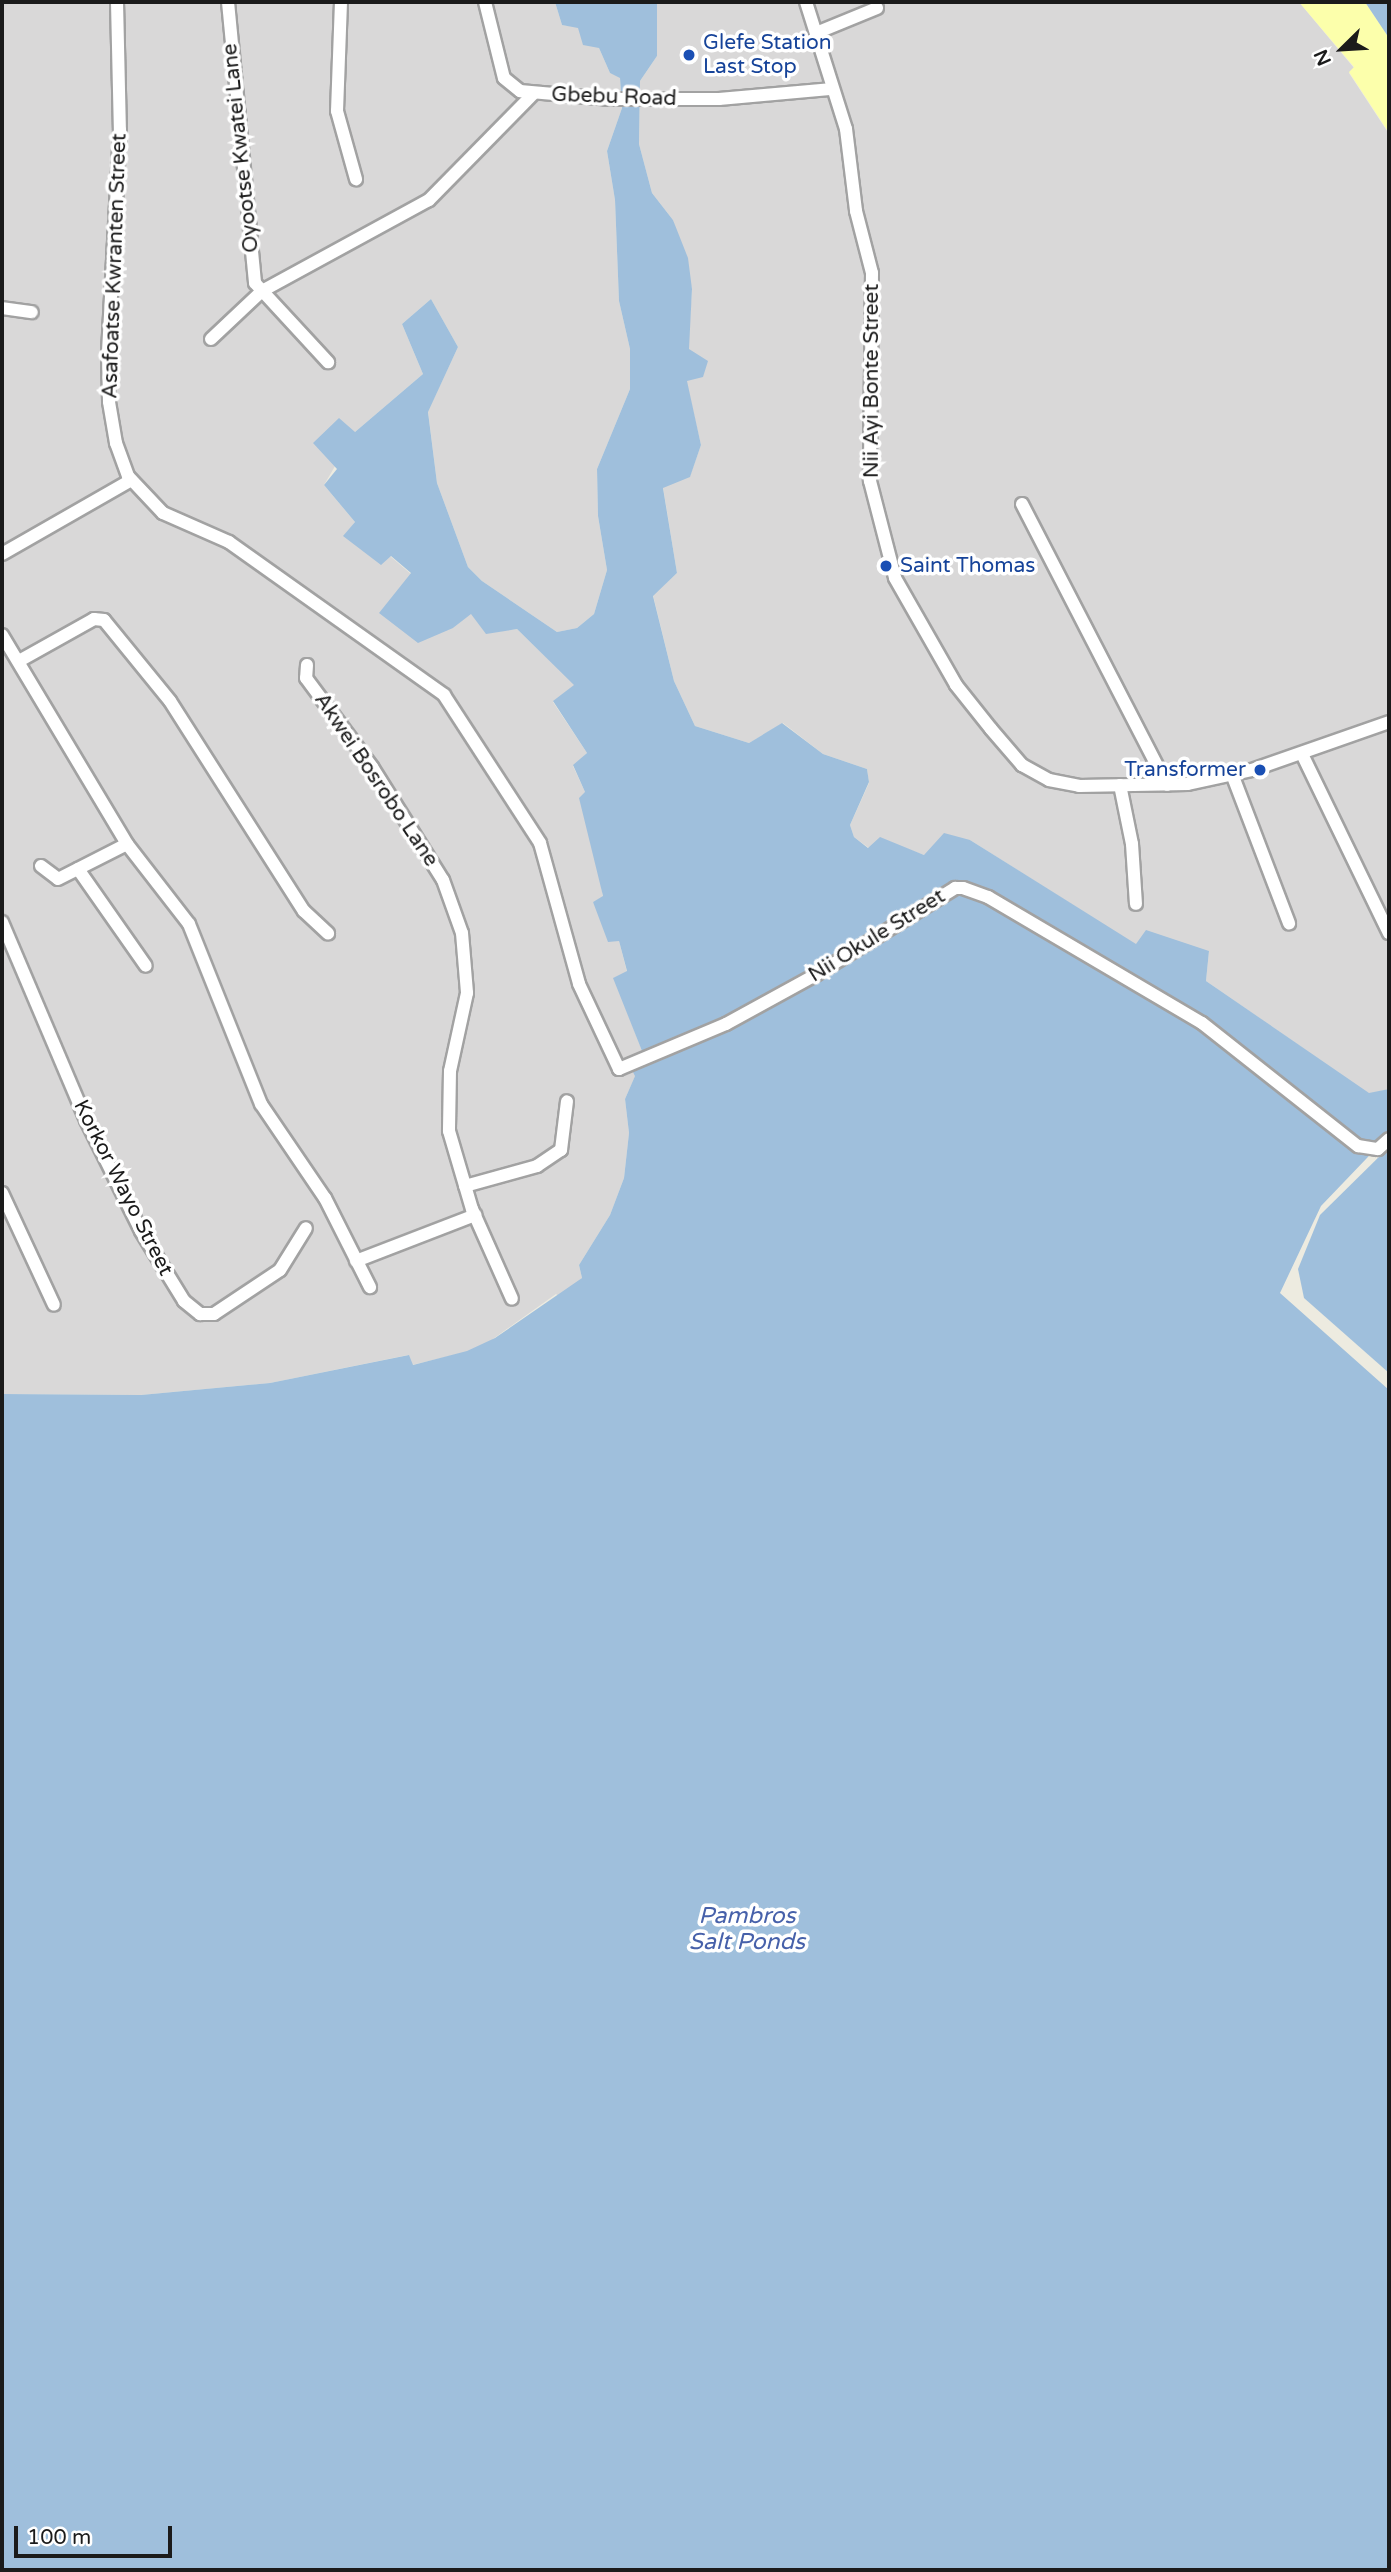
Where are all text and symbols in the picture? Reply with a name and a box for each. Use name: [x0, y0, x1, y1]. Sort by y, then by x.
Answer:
north arrow: [1307, 14, 1377, 84]
place label: Glefe Station Last Stop: [703, 30, 832, 80]
street label: Oyootse Kwatei Lane: [217, 42, 265, 254]
text: N: [1310, 46, 1336, 69]
marker: Glefe Station Last Stop: [681, 47, 697, 63]
street label: Gbebu Road: [551, 82, 677, 112]
street label: Asafoatse Kwranten Street: [98, 133, 132, 399]
street label: Nii Ayi Bonte Street: [859, 284, 885, 478]
place label: Saint Thomas: [900, 553, 1035, 579]
marker: Saint Thomas: [878, 558, 894, 574]
street label: Akwei Bosrobo Lane: [309, 688, 443, 872]
place label: Transformer: [1124, 757, 1246, 783]
marker: Transformer: [1252, 762, 1268, 778]
street label: Nii Okule Street: [804, 884, 950, 988]
street label: Korkor Wayo Street: [68, 1096, 178, 1280]
water label: Pambros Salt Ponds: [689, 1902, 805, 1956]
scale bar: [18, 2512, 175, 2556]
text: 100 m: [27, 2525, 91, 2550]

